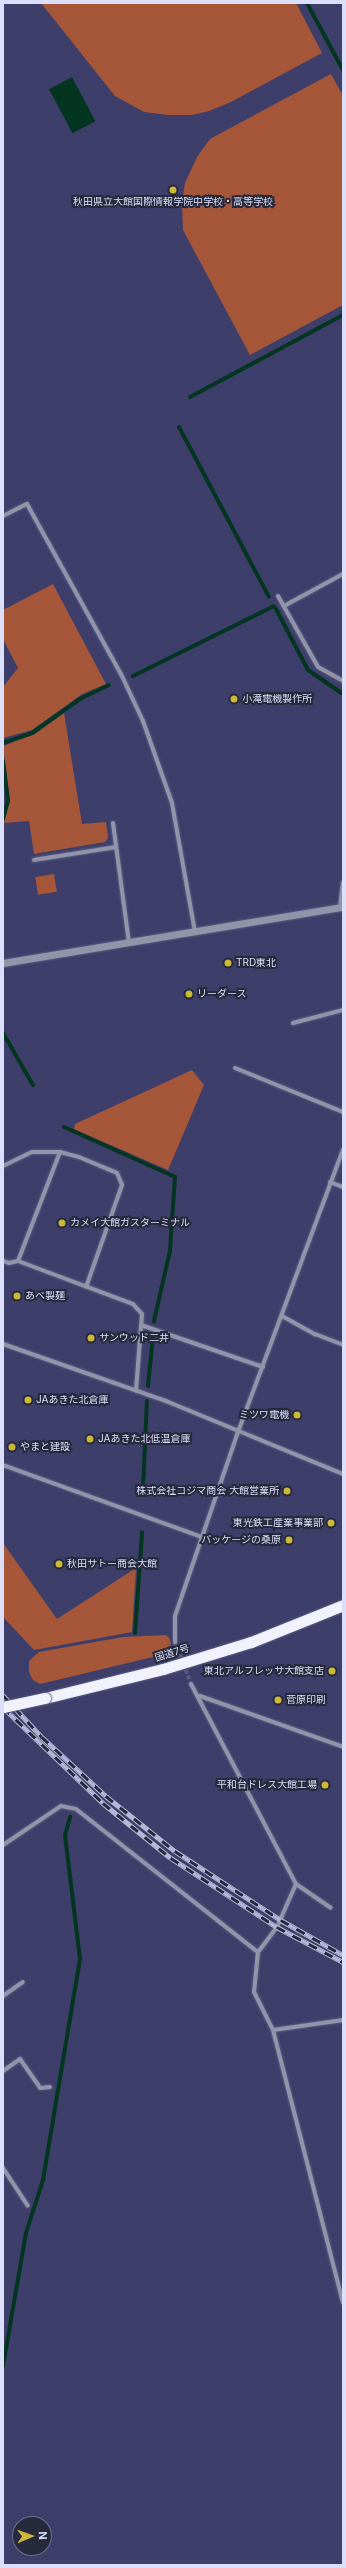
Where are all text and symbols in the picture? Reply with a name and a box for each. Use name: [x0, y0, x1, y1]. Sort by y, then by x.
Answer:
marker: 秋田県立大館国際情報学院中学校・高等学校: [168, 185, 178, 195]
place label: 秋田県立大館国際情報学院中学校・高等学校: [73, 196, 273, 208]
place label: 小滝電機製作所: [242, 693, 312, 705]
marker: 小滝電機製作所: [229, 694, 239, 704]
place label: TRD東北: [236, 957, 276, 969]
marker: TRD東北: [223, 958, 233, 968]
place label: リーダース: [197, 988, 247, 1000]
marker: リーダース: [184, 989, 194, 999]
place label: カメイ大館ガスターミナル: [70, 1217, 190, 1229]
marker: カメイ大館ガスターミナル: [57, 1218, 67, 1228]
place label: あべ製麺: [25, 1290, 65, 1302]
marker: あべ製麺: [12, 1291, 22, 1301]
place label: サンウッド二井: [99, 1332, 169, 1344]
marker: サンウッド二井: [86, 1333, 96, 1343]
place label: JAあきた北倉庫: [36, 1394, 108, 1406]
marker: JAあきた北倉庫: [23, 1395, 33, 1405]
place label: ミツワ電機: [239, 1409, 289, 1421]
marker: ミツワ電機: [292, 1410, 302, 1420]
place label: JAあきた北低温倉庫: [98, 1433, 190, 1445]
marker: JAあきた北低温倉庫: [85, 1434, 95, 1444]
place label: やまと建設: [20, 1441, 70, 1453]
marker: やまと建設: [7, 1442, 17, 1452]
place label: 株式会社コジマ商会 大館営業所: [136, 1485, 279, 1497]
marker: 株式会社コジマ商会 大館営業所: [282, 1486, 292, 1496]
place label: 東光鉄工産業事業部: [233, 1517, 323, 1529]
marker: 東光鉄工産業事業部: [326, 1518, 336, 1528]
place label: パッケージの桑原: [201, 1534, 281, 1546]
marker: パッケージの桑原: [284, 1535, 294, 1545]
place label: 秋田サトー商会大館: [67, 1558, 157, 1570]
marker: 秋田サトー商会大館: [54, 1559, 64, 1569]
street label: 国道7号: [153, 1642, 191, 1664]
place label: 東北アルフレッサ大館支店: [204, 1665, 324, 1677]
marker: 東北アルフレッサ大館支店: [327, 1666, 337, 1676]
place label: 菅原印刷: [286, 1694, 326, 1706]
marker: 菅原印刷: [273, 1695, 283, 1705]
place label: 平和台ドレス大館工場: [217, 1779, 317, 1791]
marker: 平和台ドレス大館工場: [320, 1780, 330, 1790]
north arrow: [12, 2516, 52, 2556]
text: N: [36, 2531, 50, 2540]

